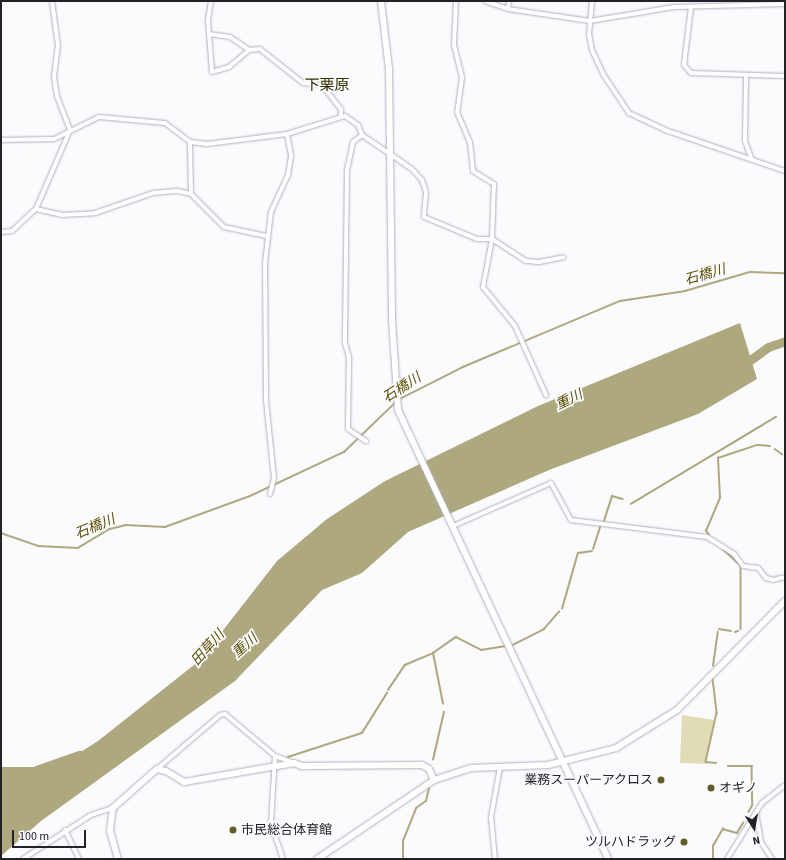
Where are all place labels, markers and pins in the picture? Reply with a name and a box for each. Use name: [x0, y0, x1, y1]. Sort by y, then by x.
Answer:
place label: 業務スーパーアクロス: [523, 772, 653, 788]
marker: 業務スーパーアクロス: [656, 775, 666, 785]
place label: オギノ: [719, 780, 758, 796]
marker: オギノ: [706, 783, 716, 793]
place label: 市民総合体育館: [241, 822, 332, 838]
marker: 市民総合体育館: [228, 825, 238, 835]
place label: ツルハドラッグ: [585, 834, 676, 850]
marker: ツルハドラッグ: [679, 837, 689, 847]

